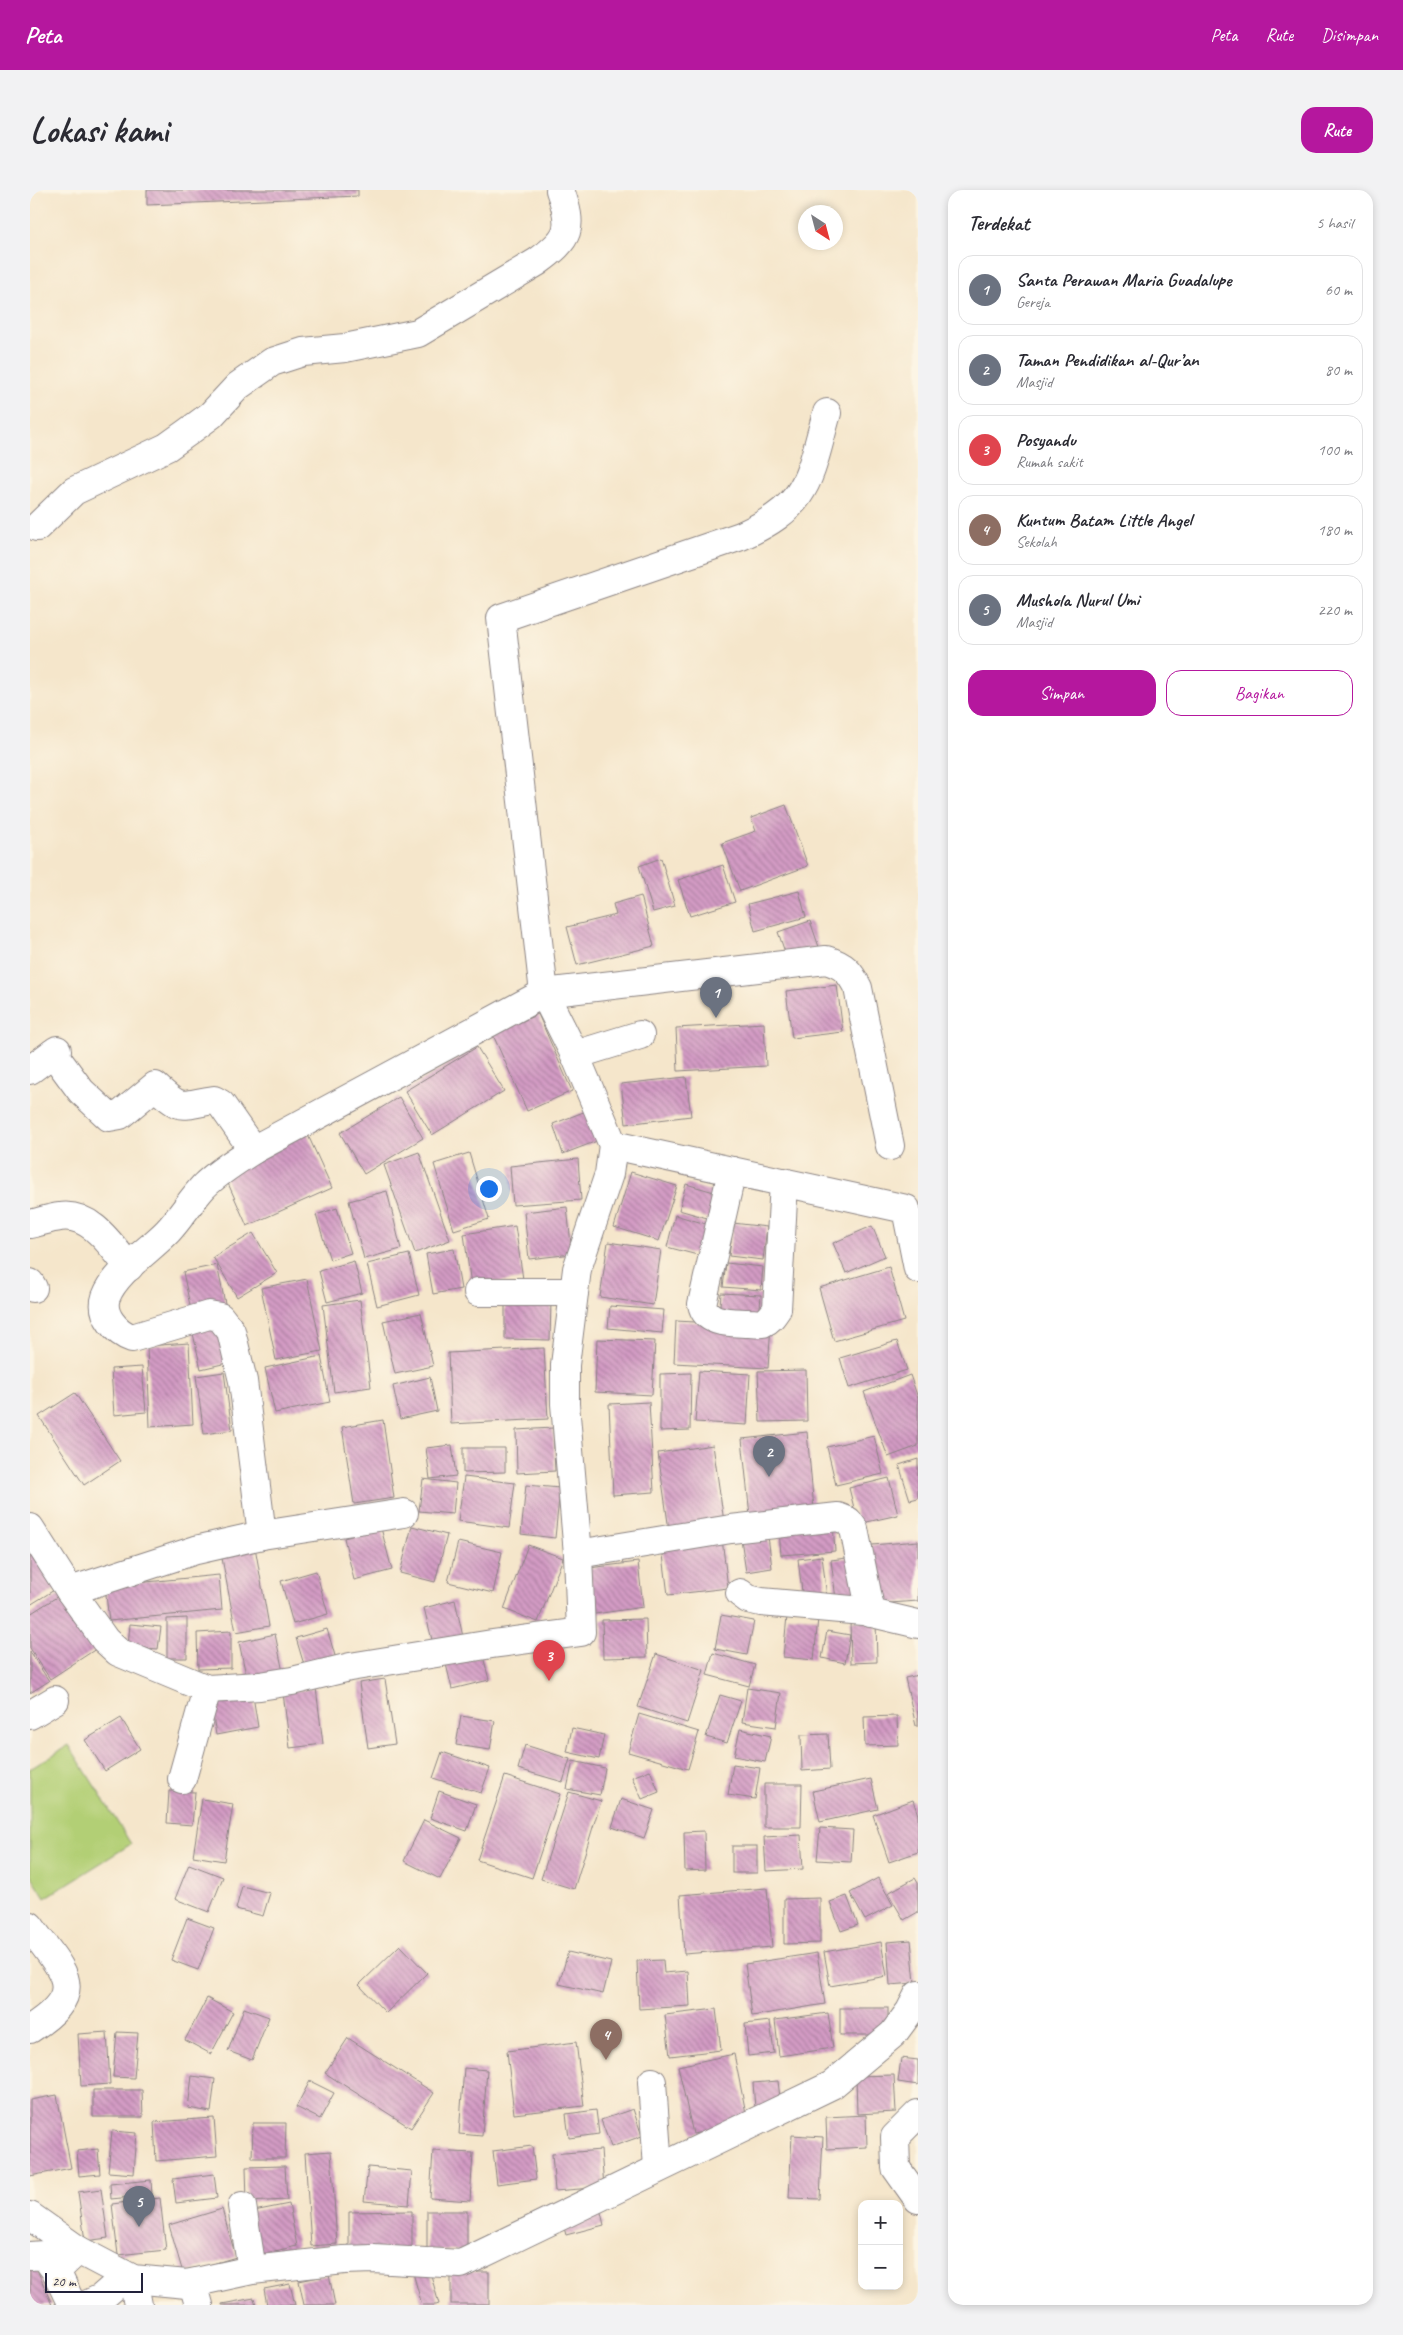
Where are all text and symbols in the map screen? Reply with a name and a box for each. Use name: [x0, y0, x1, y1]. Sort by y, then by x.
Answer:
text: Peta: [25, 20, 62, 50]
text: Peta: [1211, 24, 1238, 46]
text: Rute: [1266, 24, 1293, 46]
text: Disimpan: [1321, 24, 1378, 46]
button: Rute: [1301, 107, 1373, 153]
text: Lokasi kami: [30, 108, 168, 153]
north arrow: [798, 205, 843, 250]
text: Terdekat: [968, 210, 1029, 236]
text: 5 hasil: [1316, 213, 1353, 233]
text: Santa Perawan Maria Guadalupe: [1016, 268, 1231, 292]
text: 1: [981, 280, 989, 300]
text: 60 m: [1325, 280, 1352, 300]
text: Gereja: [1016, 292, 1050, 312]
text: Taman Pendidikan al-Qur’an: [1016, 348, 1199, 372]
text: 2: [981, 360, 989, 380]
text: 80 m: [1325, 360, 1352, 380]
text: Masjid: [1016, 372, 1053, 392]
text: Posyandu: [1016, 428, 1076, 452]
text: 3: [981, 440, 989, 460]
text: 100 m: [1318, 440, 1352, 460]
text: Rumah sakit: [1016, 452, 1083, 472]
text: Kuntum Batam Little Angel: [1016, 508, 1192, 532]
text: 4: [981, 520, 989, 540]
text: 180 m: [1318, 520, 1352, 540]
text: Sekolah: [1016, 532, 1057, 552]
text: Mushola Nurul Umi: [1016, 588, 1139, 612]
text: 5: [982, 600, 988, 620]
text: 220 m: [1318, 600, 1352, 620]
text: Masjid: [1016, 612, 1053, 632]
button: Simpan: [968, 670, 1156, 716]
button: Bagikan: [1166, 670, 1353, 716]
pin: 1: [700, 977, 732, 1018]
your location: [476, 1176, 502, 1202]
pin: 2: [753, 1436, 785, 1477]
pin: 3: [533, 1640, 565, 1681]
pin: 4: [590, 2019, 622, 2060]
pin: 5: [123, 2186, 155, 2227]
map controls: [858, 2200, 903, 2290]
button: +: [858, 2200, 903, 2245]
button: −: [858, 2245, 903, 2290]
scale bar: [45, 2270, 142, 2293]
text: 20 m: [52, 2273, 76, 2290]

